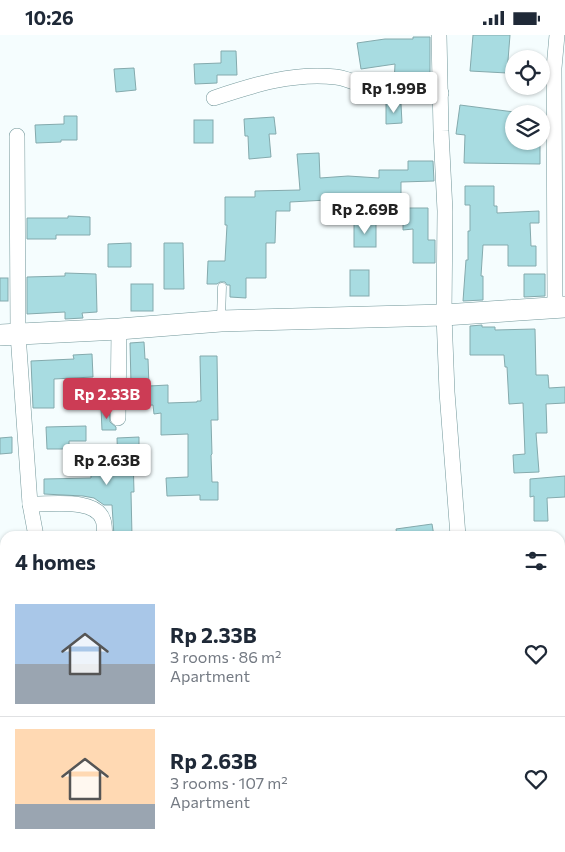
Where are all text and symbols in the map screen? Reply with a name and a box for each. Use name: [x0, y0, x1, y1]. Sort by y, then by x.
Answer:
text: 10:26: [25, 6, 74, 29]
map controls: [505, 50, 550, 150]
button: locate: [505, 50, 550, 95]
pin: Rp 1.99B: [342, 71, 446, 114]
text: Rp 1.99B: [361, 78, 427, 97]
button: layers: [505, 105, 550, 150]
pin: Rp 2.69B: [313, 193, 417, 235]
text: Rp 2.69B: [332, 199, 398, 218]
pin: Rp 2.33B: [55, 377, 159, 420]
text: Rp 2.33B: [74, 384, 140, 403]
pin: Rp 2.63B: [55, 443, 159, 486]
text: Rp 2.63B: [74, 450, 140, 469]
icon: filters: [522, 547, 550, 575]
text: 4 homes: [15, 549, 96, 574]
text: Rp 2.33B: [170, 622, 257, 647]
icon: home: [55, 624, 115, 684]
icon: heart: [522, 640, 550, 668]
text: 3 rooms · 86 m²: [170, 647, 281, 666]
text: Apartment: [170, 666, 250, 685]
text: Rp 2.63B: [170, 748, 257, 773]
icon: home: [55, 749, 115, 809]
icon: heart: [522, 765, 550, 793]
text: 3 rooms · 107 m²: [170, 773, 288, 792]
text: Apartment: [170, 792, 250, 811]

